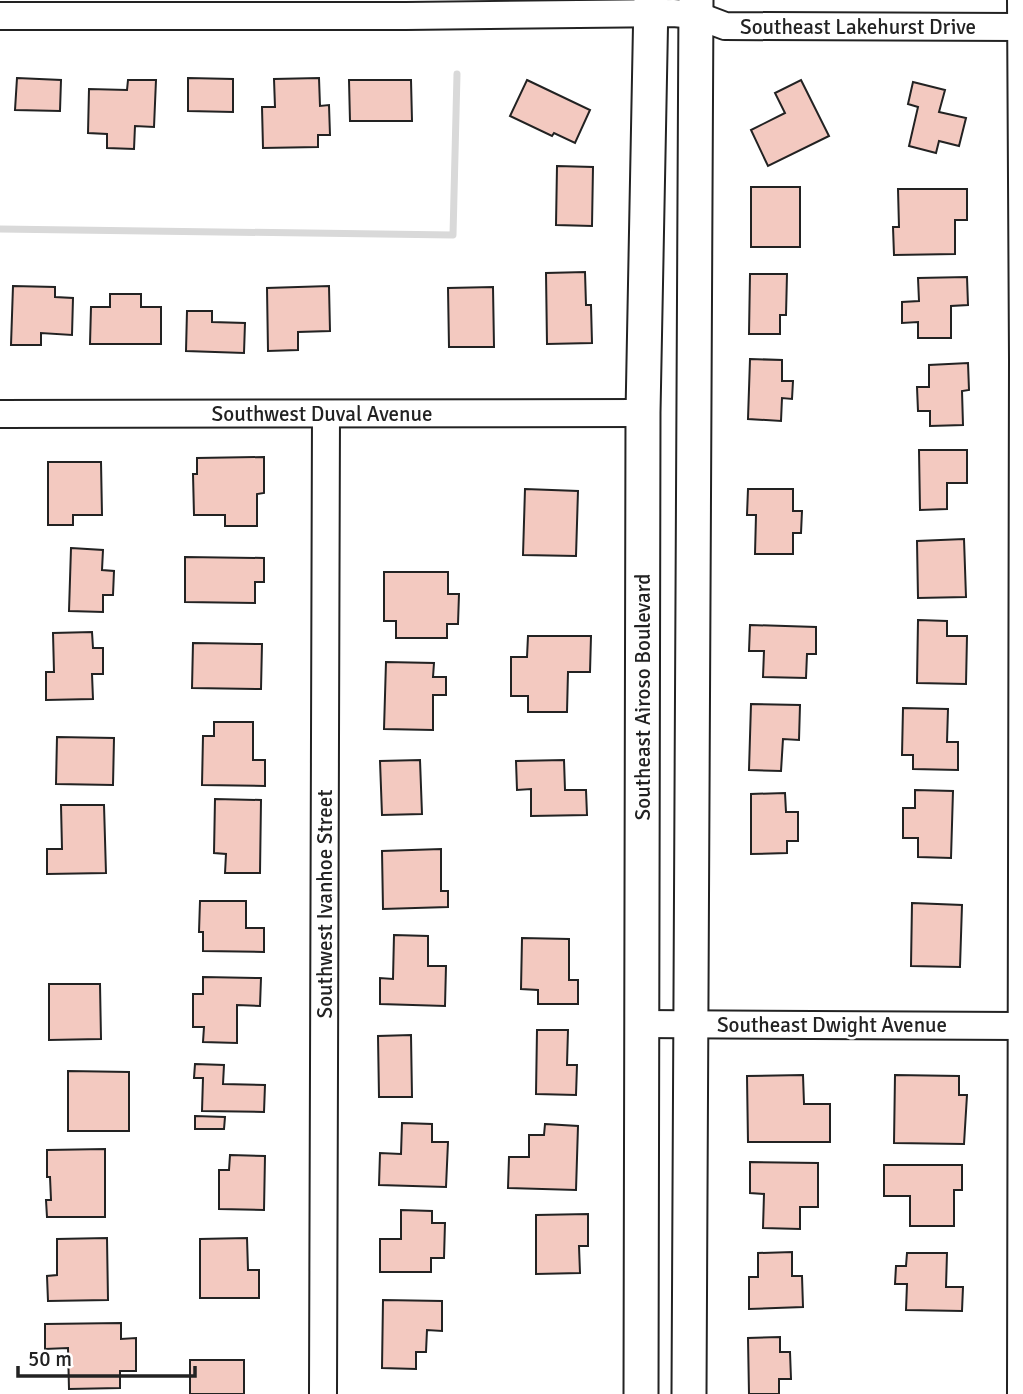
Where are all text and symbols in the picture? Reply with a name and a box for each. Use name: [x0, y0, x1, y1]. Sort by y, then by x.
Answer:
street label: Southeast Lakehurst Drive: [740, 14, 976, 40]
street label: Southwest Duval Avenue: [212, 401, 432, 427]
street label: Southeast Airoso Boulevard: [630, 574, 656, 820]
street label: Southwest Ivanhoe Street: [312, 789, 338, 1019]
street label: Southeast Dwight Avenue: [717, 1012, 947, 1038]
scale bar: [18, 1334, 194, 1378]
text: 50 m: [28, 1346, 72, 1372]

